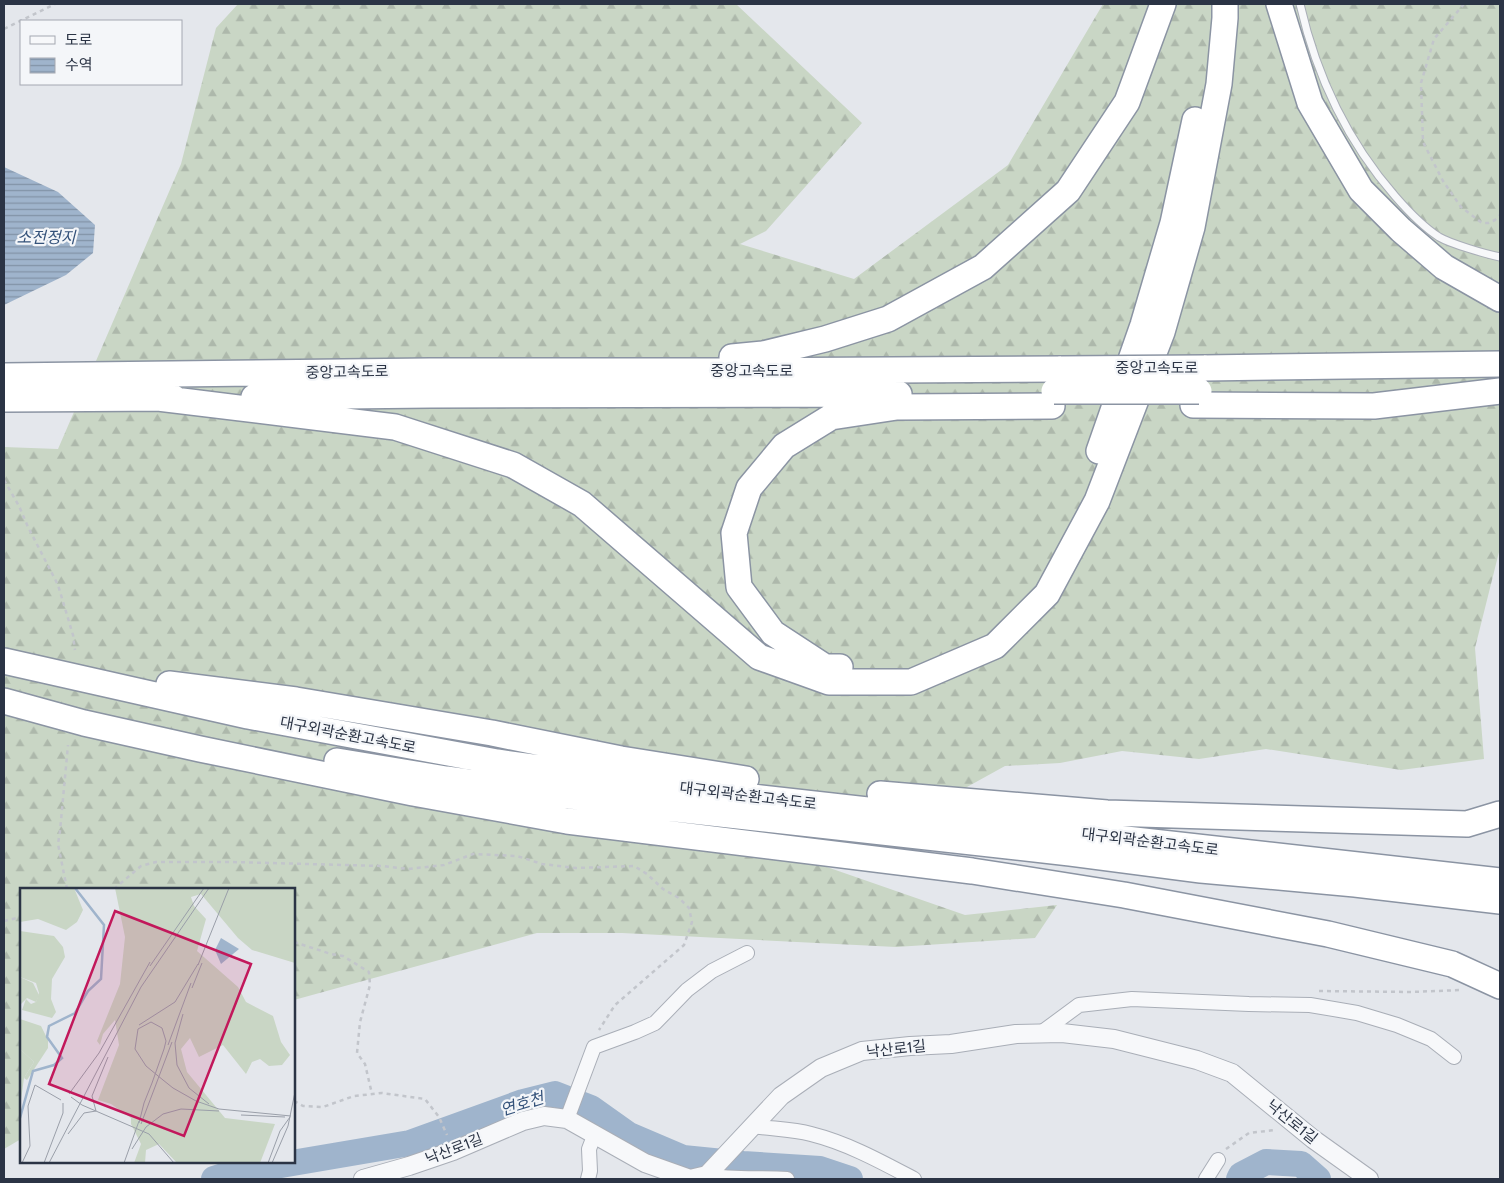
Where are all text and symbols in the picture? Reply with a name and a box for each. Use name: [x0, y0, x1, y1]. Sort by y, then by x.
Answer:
legend: [20, 20, 182, 85]
text: 도로: [65, 31, 93, 49]
text: 수역: [65, 56, 93, 74]
water label: 소전정지: [17, 228, 77, 247]
street label: 중앙고속도로: [1116, 359, 1198, 377]
street label: 중앙고속도로: [305, 362, 389, 382]
street label: 중앙고속도로: [711, 362, 793, 380]
street label: 대구외곽순환고속도로: [279, 713, 417, 757]
street label: 대구외곽순환고속도로: [678, 779, 818, 813]
street label: 대구외곽순환고속도로: [1080, 825, 1220, 859]
inset map: [20, 888, 295, 1163]
street label: 낙산로1길: [865, 1037, 927, 1061]
water label: 연호천: [498, 1088, 548, 1120]
street label: 낙산로1길: [1263, 1096, 1321, 1148]
street label: 낙산로1길: [423, 1130, 485, 1168]

